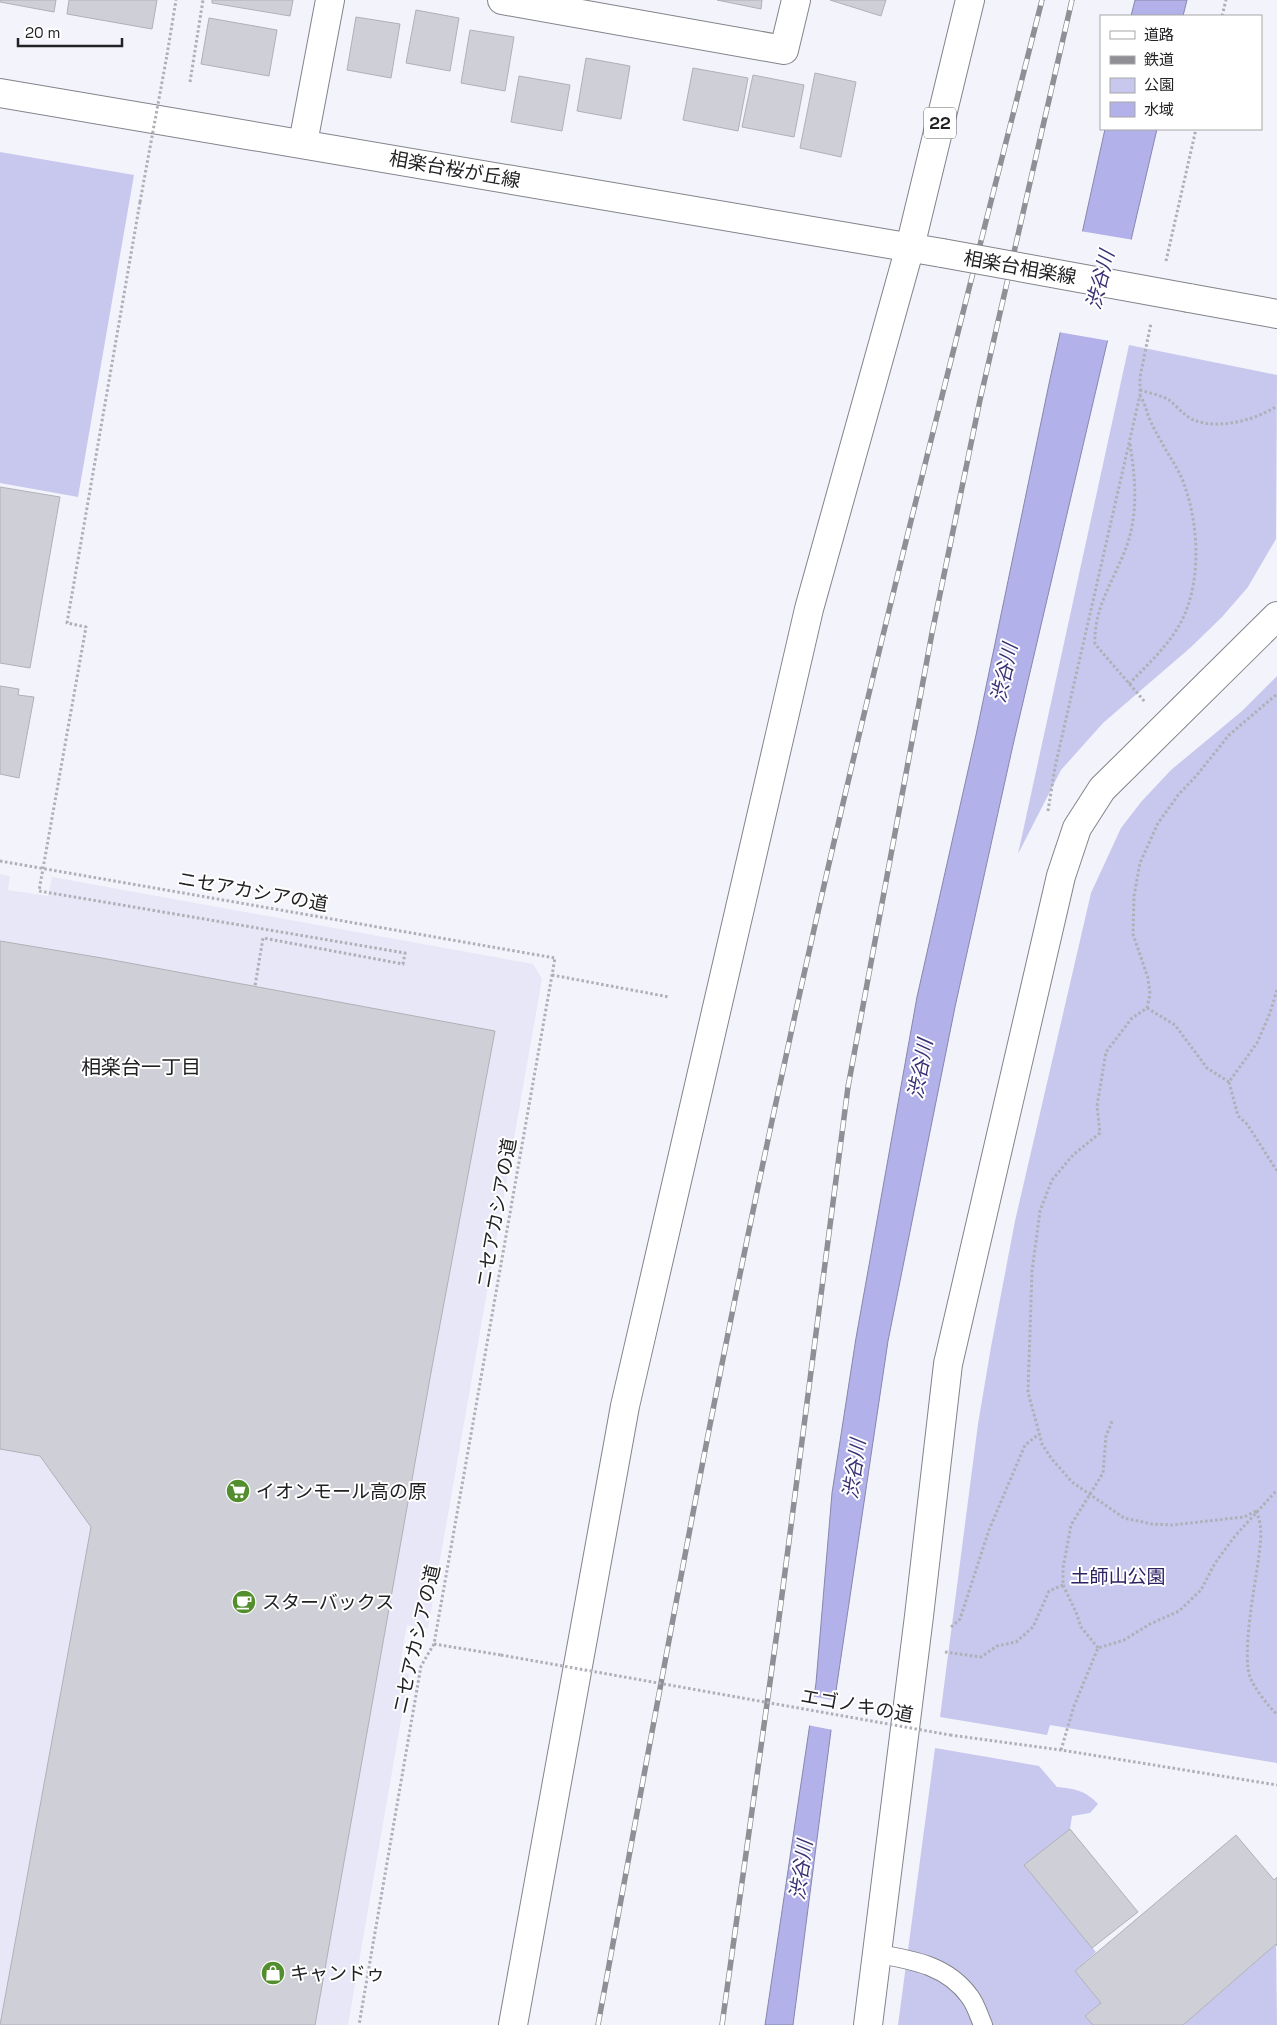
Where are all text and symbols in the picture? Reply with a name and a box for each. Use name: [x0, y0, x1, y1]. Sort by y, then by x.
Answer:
scale bar: [18, 15, 121, 47]
legend: [1100, 15, 1262, 130]
text: 20 m: [25, 23, 60, 42]
text: 道路: [1144, 25, 1174, 44]
text: 鉄道: [1144, 50, 1174, 69]
text: 公園: [1144, 75, 1174, 94]
text: 水域: [1144, 100, 1174, 119]
road number: 22: [924, 108, 956, 138]
street label: 相楽台桜が丘線: [387, 146, 523, 193]
street label: 相楽台相楽線: [962, 245, 1078, 290]
water label: 渋谷川: [1080, 246, 1120, 312]
water label: 渋谷川: [985, 639, 1023, 705]
street label: ニセアカシアの道: [176, 866, 330, 917]
water label: 渋谷川: [902, 1035, 938, 1101]
district label: 相楽台一丁目: [81, 1054, 201, 1080]
street label: ニセアカシアの道: [471, 1136, 522, 1290]
water label: 渋谷川: [837, 1436, 871, 1501]
supermarket icon: イオンモール高の原: [225, 1478, 251, 1504]
place label: イオンモール高の原: [256, 1479, 427, 1504]
street label: ニセアカシアの道: [387, 1562, 446, 1716]
park label: 土師山公園: [1070, 1564, 1166, 1589]
cafe icon: スターバックス: [231, 1589, 257, 1615]
place label: スターバックス: [262, 1590, 394, 1615]
street label: エゴノキの道: [799, 1683, 915, 1728]
water label: 渋谷川: [784, 1837, 818, 1902]
shop icon: キャンドゥ: [260, 1960, 286, 1986]
place label: キャンドゥ: [290, 1961, 385, 1986]

